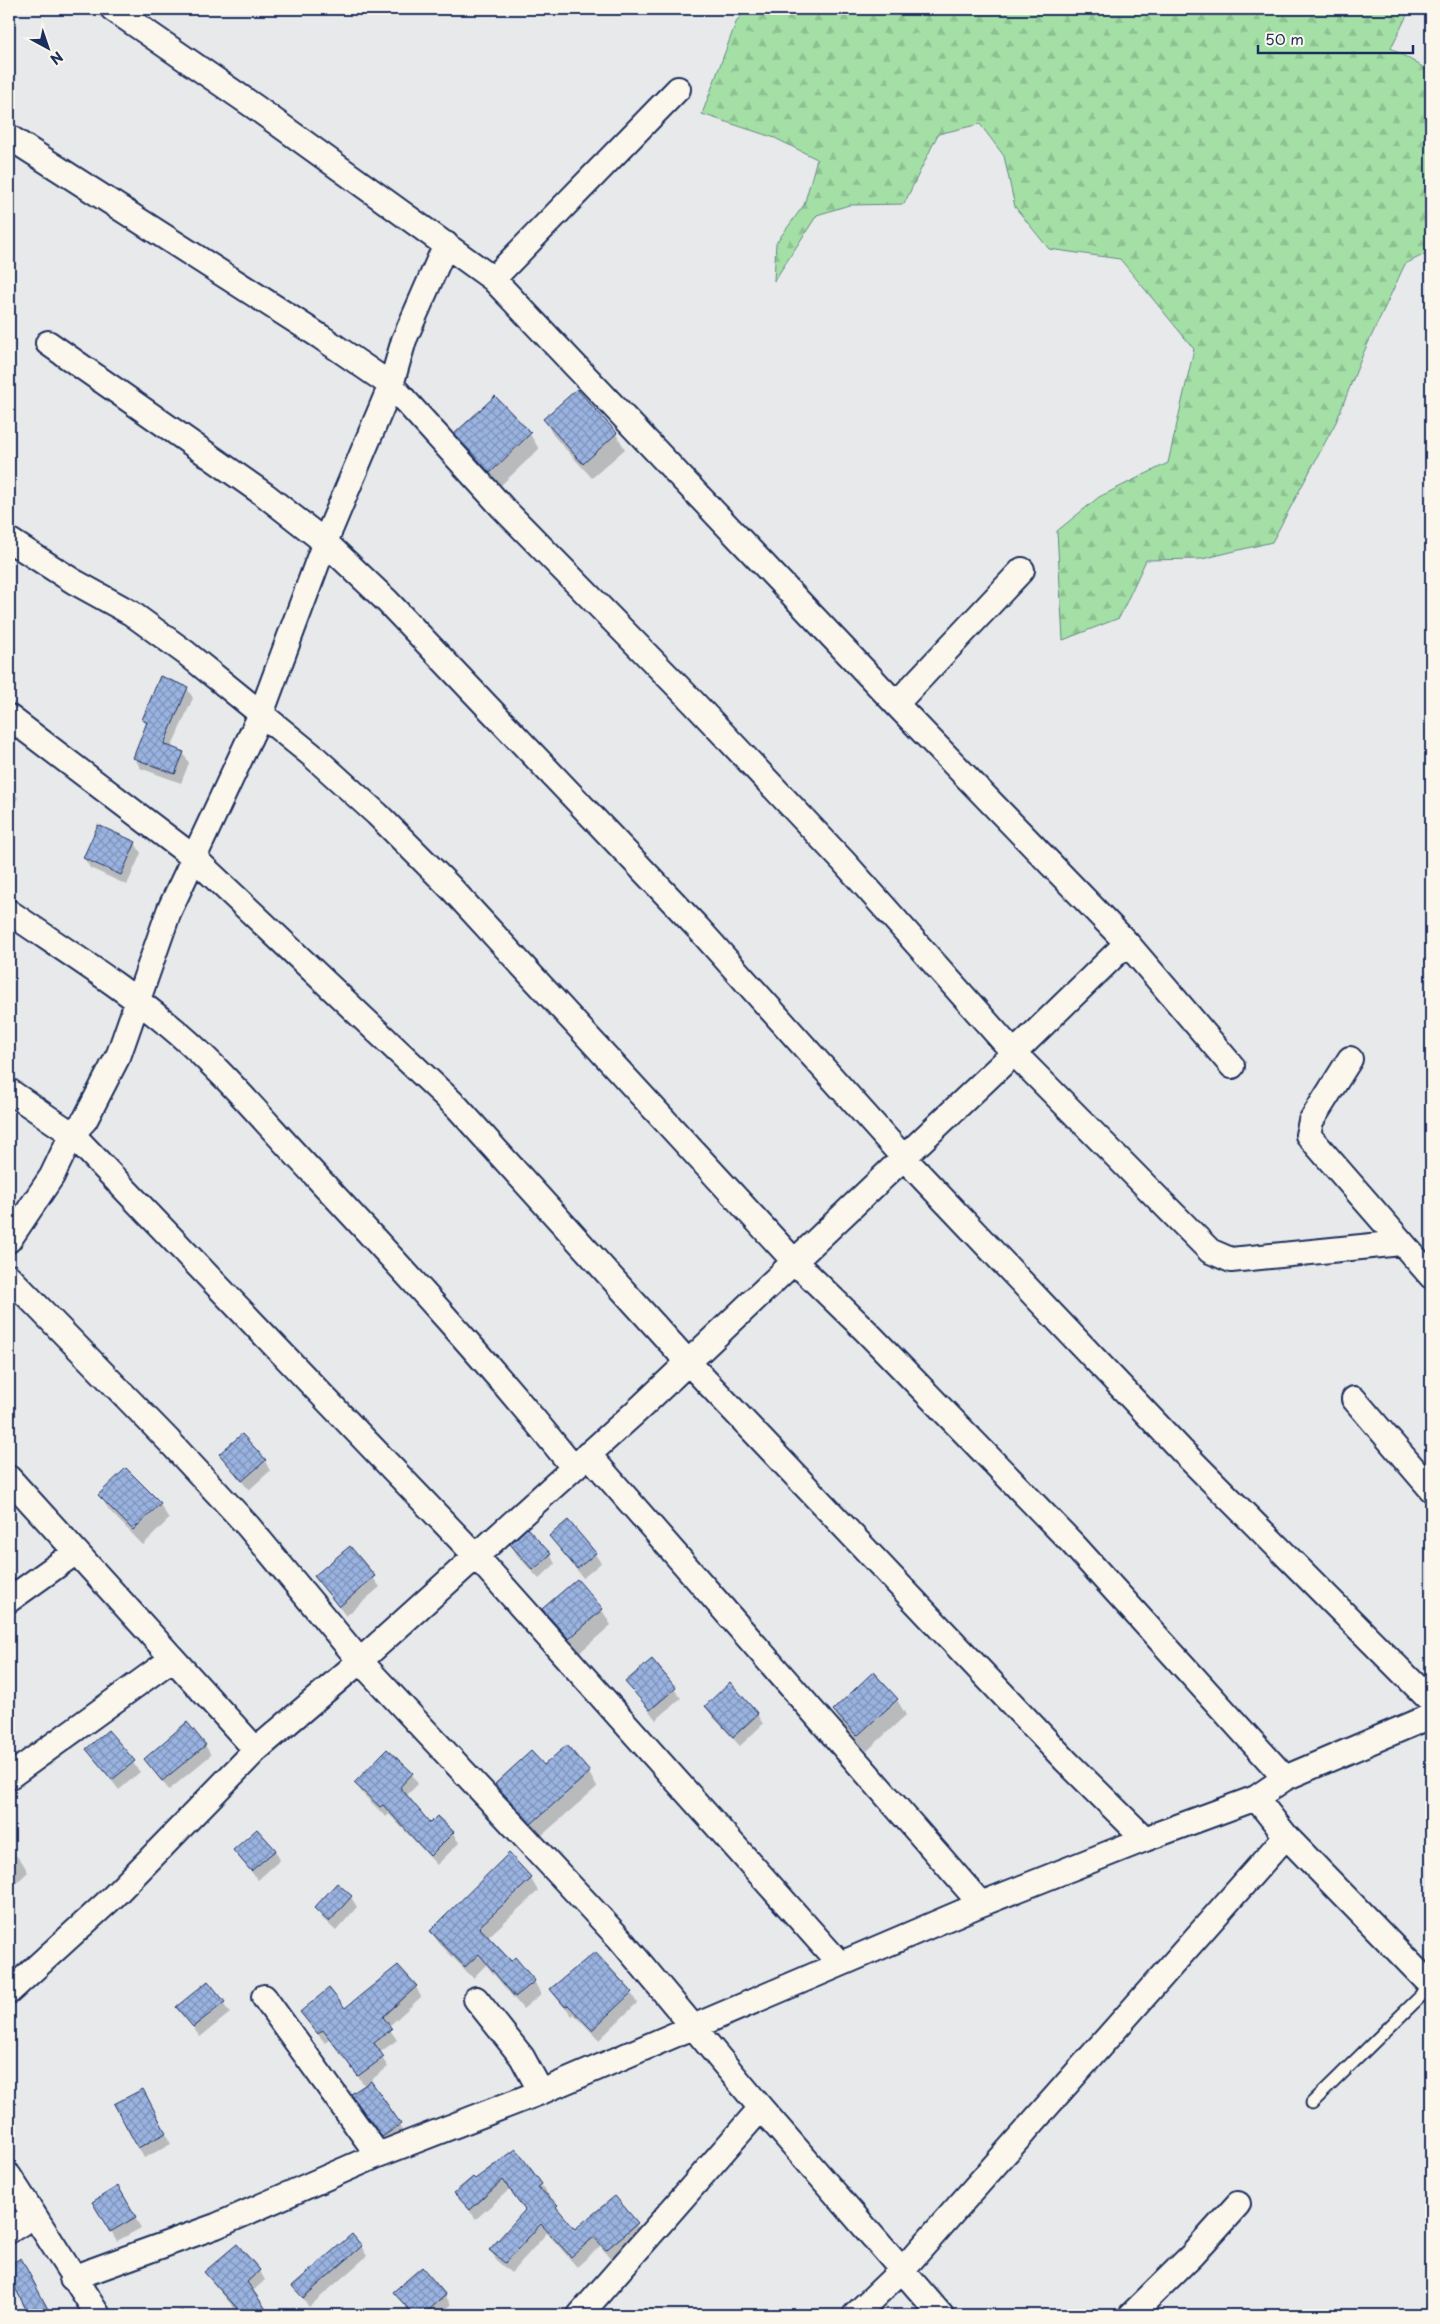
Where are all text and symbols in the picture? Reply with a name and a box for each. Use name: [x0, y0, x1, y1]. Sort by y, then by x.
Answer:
north arrow: [22, 22, 72, 72]
scale bar: [1258, 22, 1412, 54]
text: 50 m: [1265, 27, 1304, 50]
text: N: [46, 47, 68, 70]

